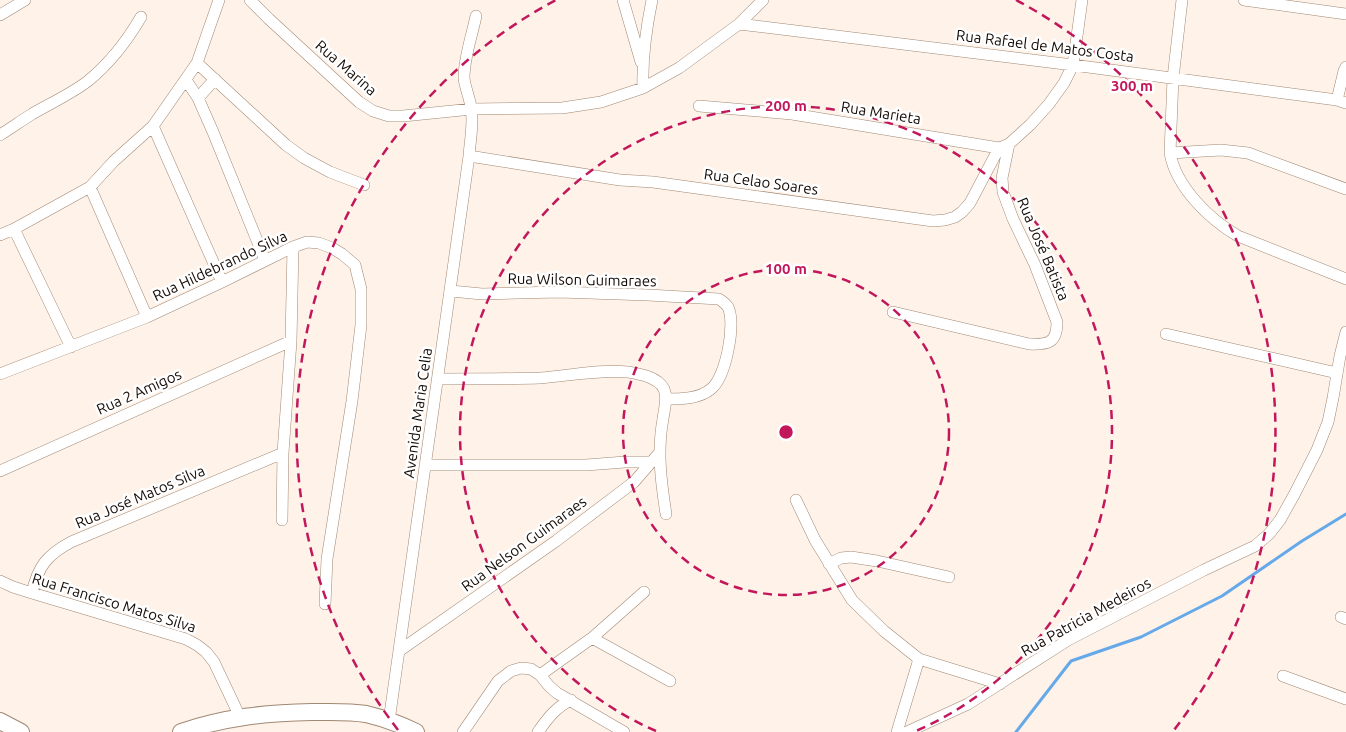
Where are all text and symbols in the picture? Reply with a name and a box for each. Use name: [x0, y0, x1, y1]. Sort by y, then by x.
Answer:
street label: Rua Rafael de Matos Costa: [955, 26, 1135, 65]
street label: Rua Marina: [312, 36, 380, 99]
text: 300 m: [1111, 77, 1153, 94]
text: 200 m: [765, 97, 807, 114]
street label: Rua Marieta: [840, 98, 922, 127]
street label: Rua Celao Soares: [703, 165, 819, 198]
street label: Rua José Batista: [1014, 195, 1073, 303]
street label: Rua Hildebrando Silva: [150, 227, 290, 304]
text: 100 m: [765, 260, 807, 277]
street label: Rua Wilson Guimaraes: [507, 270, 657, 289]
street label: Avenida Maria Celia: [400, 347, 435, 479]
street label: Rua 2 Amigos: [94, 365, 184, 418]
centre of rings: [777, 423, 795, 441]
street label: Rua José Matos Silva: [72, 462, 207, 532]
street label: Rua Nelson Guimaraes: [458, 493, 589, 595]
street label: Rua Francisco Matos Silva: [30, 569, 198, 636]
street label: Rua Patricia Medeiros: [1018, 574, 1154, 659]

